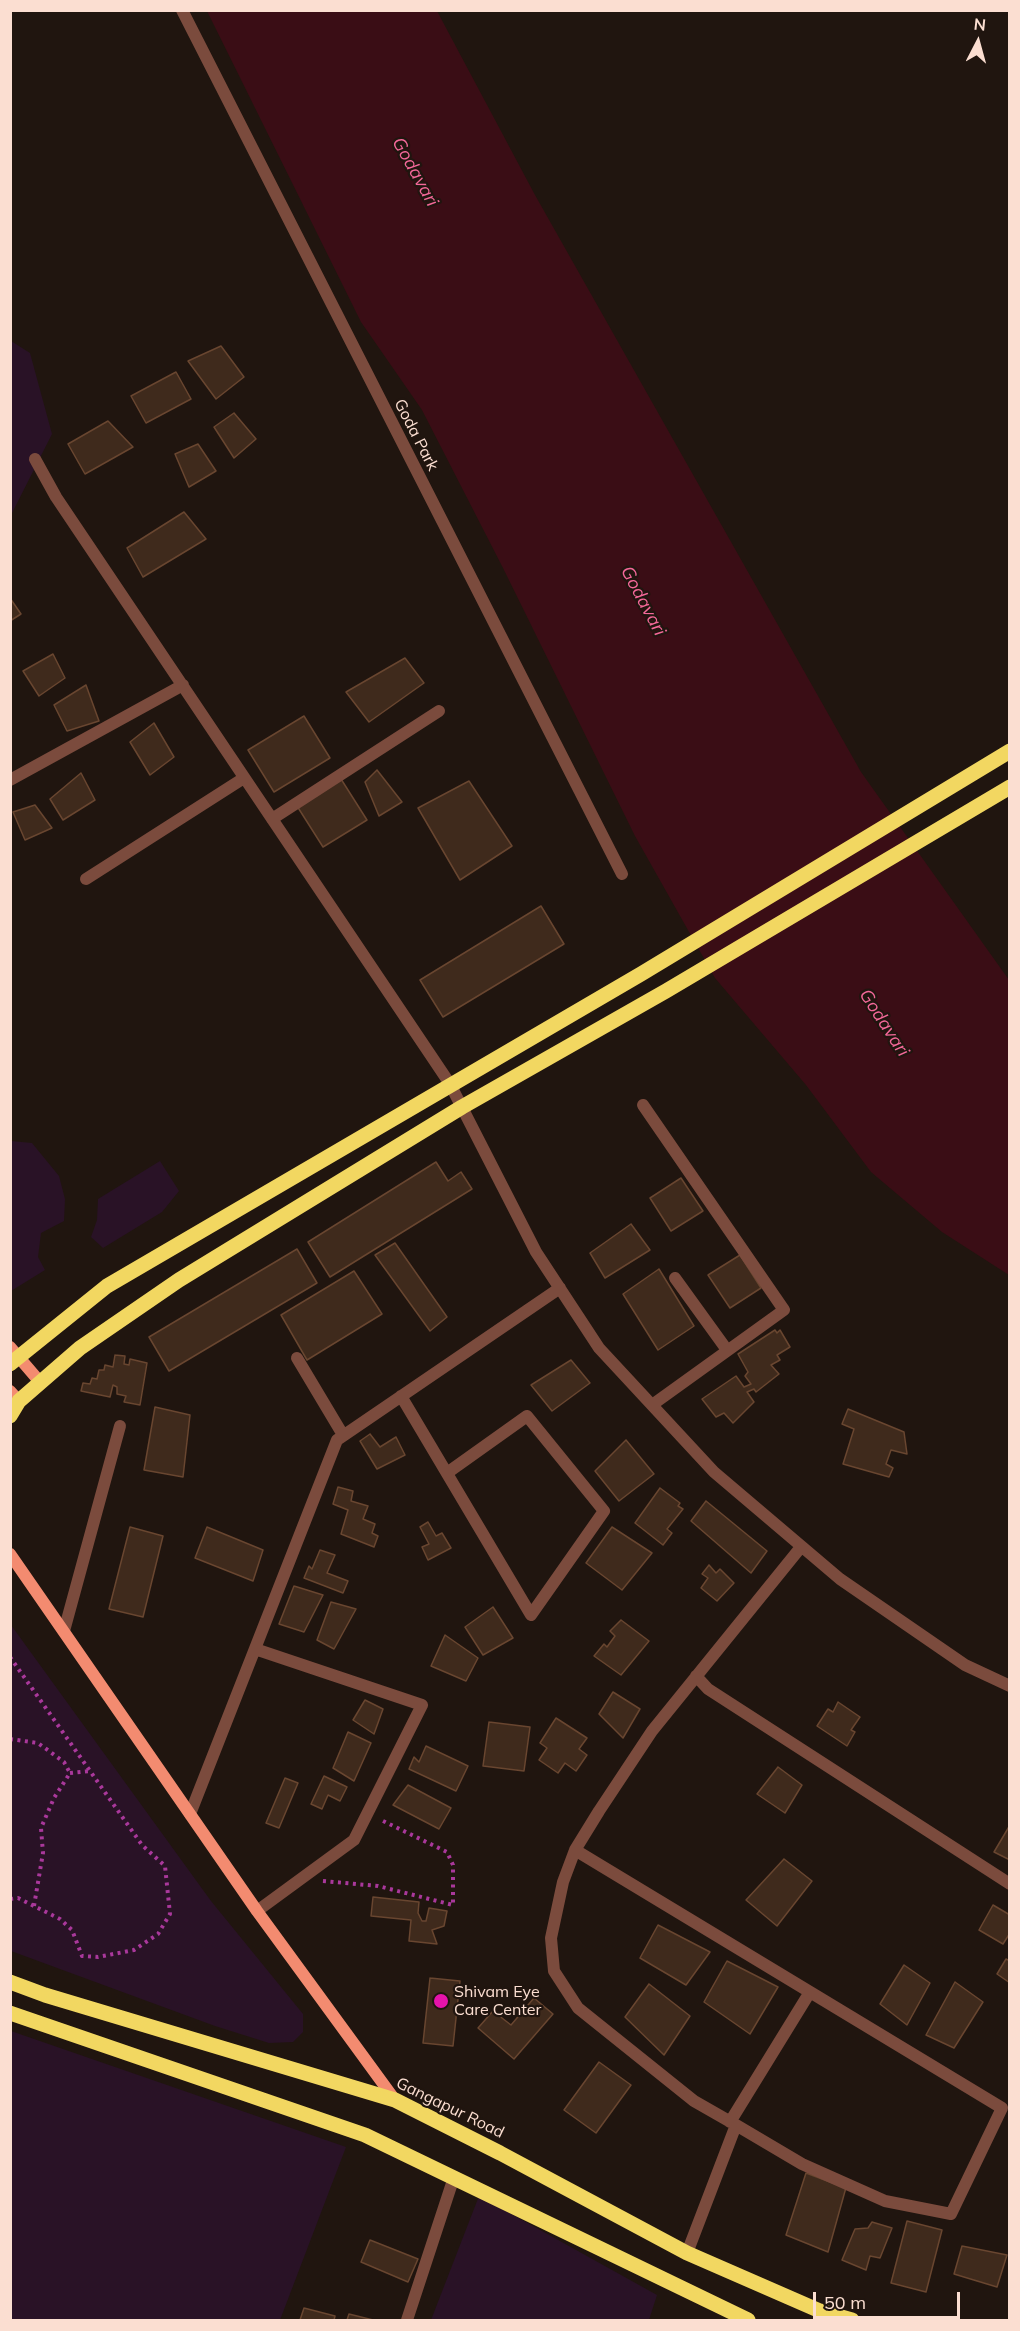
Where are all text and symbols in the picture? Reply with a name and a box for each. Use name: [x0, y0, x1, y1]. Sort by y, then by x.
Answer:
north arrow: [948, 12, 1008, 72]
text: N: [973, 14, 987, 35]
water label: Godavari: [387, 134, 443, 210]
street label: Goda Park: [390, 396, 442, 474]
water label: Godavari: [616, 562, 670, 640]
water label: Godavari: [854, 985, 914, 1061]
place label: Shivam Eye Care Center: [454, 1982, 541, 2020]
marker: Shivam Eye Care Center: [432, 1992, 450, 2010]
street label: Gangapur Road: [393, 2074, 507, 2142]
scale bar: [816, 2280, 963, 2318]
text: 50 m: [824, 2291, 866, 2314]

